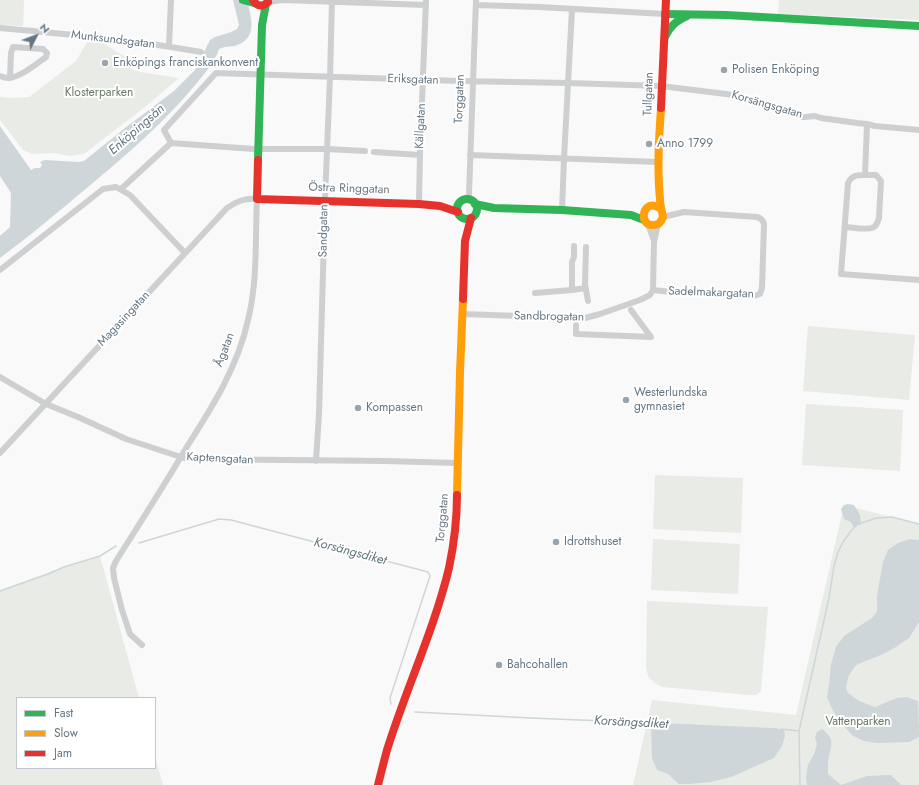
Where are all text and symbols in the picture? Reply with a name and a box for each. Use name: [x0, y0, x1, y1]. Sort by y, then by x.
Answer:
north arrow: [16, 16, 56, 56]
text: N: [36, 19, 54, 37]
street label: Munksundsgatan: [70, 28, 156, 52]
place label: Enköpings franciskankonvent: [113, 56, 258, 70]
marker: Enköpings franciskankonvent: [100, 58, 110, 68]
place label: Polisen Enköping: [732, 63, 819, 77]
marker: Polisen Enköping: [719, 65, 729, 75]
street label: Eriksgatan: [387, 72, 439, 88]
street label: Tullgatan: [641, 72, 657, 116]
street label: Torggatan: [452, 74, 468, 124]
park label: Klosterparken: [65, 86, 133, 100]
street label: Korsängsgatan: [730, 88, 804, 122]
water label: Enköpingsån: [106, 101, 168, 159]
street label: Källgatan: [413, 103, 429, 149]
place label: Anno 1799: [657, 137, 713, 151]
marker: Anno 1799: [644, 139, 654, 149]
street label: Östra Ringgatan: [308, 180, 390, 198]
street label: Sandgatan: [316, 204, 332, 258]
street label: Sadelmakargatan: [668, 284, 754, 302]
street label: Magasingatan: [95, 289, 153, 349]
street label: Sandbrogatan: [514, 309, 584, 325]
street label: Ågatan: [212, 331, 238, 369]
place label: Westerlundska gymnasiet: [634, 386, 707, 414]
marker: Westerlundska gymnasiet: [621, 395, 631, 405]
place label: Kompassen: [366, 401, 423, 415]
marker: Kompassen: [353, 403, 363, 413]
street label: Kaptensgatan: [186, 450, 254, 468]
street label: Torggatan: [434, 493, 452, 543]
water label: Korsängsdiket: [312, 535, 388, 569]
place label: Idrottshuset: [564, 535, 621, 549]
marker: Idrottshuset: [551, 537, 561, 547]
place label: Bahcohallen: [507, 658, 568, 672]
marker: Bahcohallen: [494, 660, 504, 670]
legend: [16, 697, 156, 769]
text: Fast: [54, 704, 73, 722]
water label: Korsängsdiket: [593, 713, 669, 733]
park label: Vattenparken: [825, 715, 891, 729]
text: Slow: [54, 724, 78, 742]
text: Jam: [54, 744, 72, 762]

